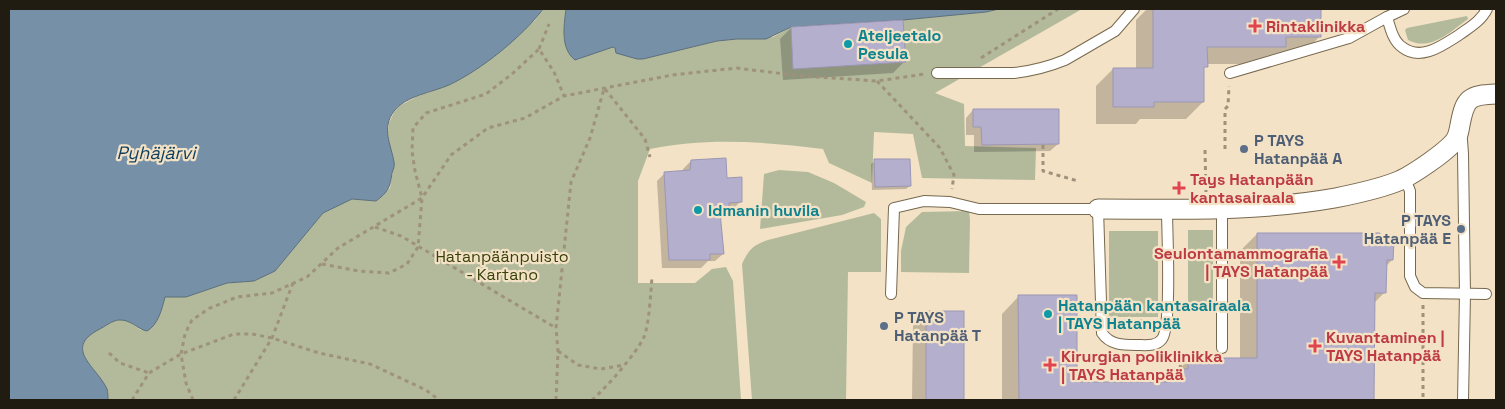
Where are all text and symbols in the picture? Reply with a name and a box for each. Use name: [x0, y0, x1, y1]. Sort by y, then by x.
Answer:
place label: Rintaklinikka: [1266, 16, 1365, 37]
marker: Rintaklinikka: [1248, 19, 1262, 33]
place label: Ateljeetalo Pesula: [858, 25, 942, 64]
marker: Ateljeetalo Pesula: [842, 38, 854, 50]
place label: P TAYS Hatanpää A: [1254, 130, 1342, 169]
water label: Pyhäjärvi: [117, 141, 198, 164]
marker: P TAYS Hatanpää A: [1238, 143, 1250, 155]
place label: Tays Hatanpään kantasairaala: [1190, 169, 1314, 208]
marker: Tays Hatanpään kantasairaala: [1172, 181, 1186, 195]
place label: Idmanin huvila: [708, 200, 820, 221]
marker: Idmanin huvila: [692, 204, 704, 216]
place label: P TAYS Hatanpää E: [1364, 210, 1451, 249]
marker: P TAYS Hatanpää E: [1455, 223, 1467, 235]
place label: Seulontamammografia | TAYS Hatanpää: [1154, 243, 1328, 282]
park label: Hatanpäänpuisto - Kartano: [435, 246, 569, 285]
marker: Seulontamammografia | TAYS Hatanpää: [1332, 255, 1346, 269]
place label: Hatanpään kantasairaala | TAYS Hatanpää: [1058, 295, 1250, 334]
place label: P TAYS Hatanpää T: [894, 307, 982, 346]
marker: Hatanpään kantasairaala | TAYS Hatanpää: [1042, 308, 1054, 320]
marker: P TAYS Hatanpää T: [878, 320, 890, 332]
place label: Kuvantaminen | TAYS Hatanpää: [1326, 327, 1445, 366]
marker: Kuvantaminen | TAYS Hatanpää: [1308, 339, 1322, 353]
place label: Kirurgian poliklinikka | TAYS Hatanpää: [1061, 346, 1222, 385]
marker: Kirurgian poliklinikka | TAYS Hatanpää: [1043, 358, 1057, 372]

